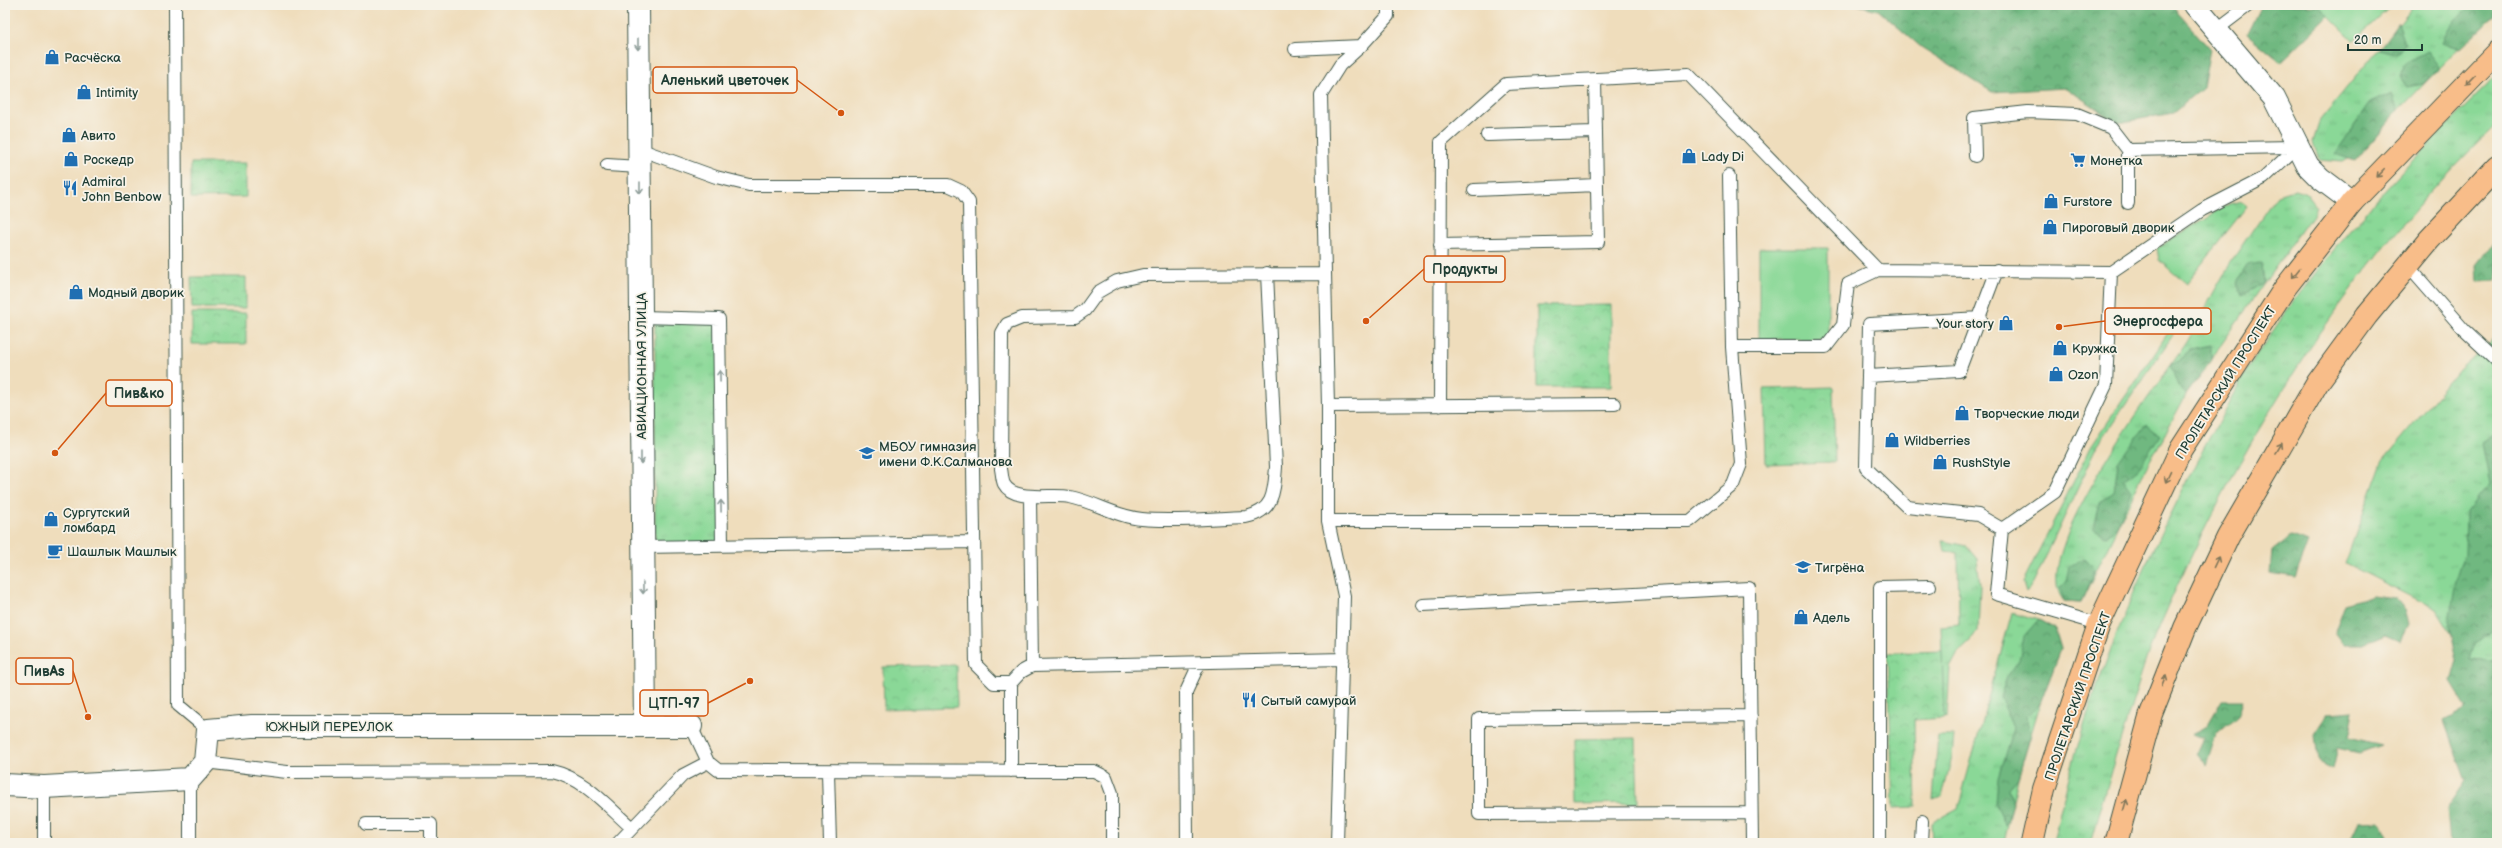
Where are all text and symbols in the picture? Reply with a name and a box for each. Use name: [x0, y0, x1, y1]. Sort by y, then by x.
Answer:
scale bar: [2348, 26, 2422, 52]
text: 20 m: [2354, 33, 2381, 48]
one-way arrow: [634, 37, 642, 50]
shop icon: Расчёска: [43, 48, 61, 66]
place label: Расчёска: [64, 50, 121, 66]
callout: Аленький цветочек: [653, 67, 797, 93]
text: Аленький цветочек: [660, 72, 789, 89]
one-way arrow: [2465, 75, 2475, 85]
shop icon: Intimity: [75, 83, 93, 101]
place label: Intimity: [96, 85, 138, 101]
shop icon: Авито: [60, 126, 78, 144]
place label: Авито: [80, 128, 116, 144]
shop icon: Lady Di: [1680, 147, 1698, 165]
place label: Lady Di: [1701, 149, 1744, 165]
shop icon: Роскедр: [62, 150, 80, 168]
supermarket icon: Монетка: [2069, 151, 2087, 169]
place label: Роскедр: [83, 152, 134, 168]
place label: Монетка: [2090, 153, 2143, 169]
one-way arrow: [2375, 168, 2385, 178]
place label: Admiral John Benbow: [82, 174, 162, 205]
restaurant icon: Admiral John Benbow: [61, 179, 79, 197]
one-way arrow: [636, 181, 643, 194]
shop icon: Furstore: [2042, 192, 2060, 210]
place label: Furstore: [2063, 194, 2112, 210]
shop icon: Пироговый дворик: [2041, 218, 2059, 236]
place label: Пироговый дворик: [2062, 220, 2175, 236]
callout: Продукты: [1424, 256, 1505, 282]
text: Продукты: [1432, 261, 1498, 278]
one-way arrow: [2292, 267, 2301, 278]
shop icon: Модный дворик: [67, 283, 85, 301]
place label: Модный дворик: [88, 285, 184, 301]
street label: АВИАЦИОННАЯ УЛИЦА: [634, 293, 650, 440]
street label: ПРОЛЕТАРСКИЙ ПРОСПЕКТ: [2172, 303, 2280, 462]
callout: Энергосфера: [2105, 308, 2211, 334]
text: Энергосфера: [2113, 313, 2204, 330]
shop icon: Your story: [1997, 314, 2015, 332]
place label: Your story: [1935, 316, 1994, 332]
shop icon: Кружка: [2051, 339, 2069, 357]
place label: Кружка: [2072, 341, 2117, 357]
shop icon: Ozon: [2047, 365, 2065, 383]
place label: Ozon: [2068, 367, 2098, 383]
one-way arrow: [716, 370, 724, 383]
callout: Пив&ко: [106, 380, 172, 406]
text: Пив&ко: [114, 385, 165, 402]
shop icon: Творческие люди: [1953, 404, 1971, 422]
place label: Творческие люди: [1974, 406, 2080, 422]
shop icon: Wildberries: [1883, 431, 1901, 449]
place label: Wildberries: [1904, 433, 1971, 449]
place label: МБОУ гимназия имени Ф.К.Салманова: [879, 439, 1013, 470]
one-way arrow: [2275, 442, 2283, 454]
school or university icon: МБОУ гимназия имени Ф.К.Салманова: [858, 444, 876, 462]
one-way arrow: [638, 451, 645, 464]
shop icon: RushStyle: [1931, 453, 1949, 471]
place label: RushStyle: [1952, 455, 2011, 471]
one-way arrow: [2164, 471, 2171, 483]
one-way arrow: [717, 500, 725, 513]
place label: Сургутский ломбард: [63, 505, 130, 536]
shop icon: Сургутский ломбард: [42, 510, 60, 528]
cafe icon: Шашлык Машлык: [46, 542, 64, 560]
place label: Шашлык Машлык: [67, 544, 177, 560]
one-way arrow: [2213, 556, 2220, 568]
school or university icon: Тигрёна: [1794, 558, 1812, 576]
place label: Тигрёна: [1815, 560, 1865, 576]
one-way arrow: [639, 581, 647, 594]
shop icon: Адель: [1792, 608, 1810, 626]
street label: ПРОЛЕТАРСКИЙ ПРОСПЕКТ: [2041, 609, 2115, 783]
place label: Адель: [1812, 610, 1850, 626]
callout: ПивAs: [16, 658, 73, 684]
text: ПивAs: [23, 663, 65, 680]
one-way arrow: [2161, 676, 2168, 688]
callout: ЦТП-97: [640, 690, 708, 716]
restaurant icon: Сытый самурай: [1240, 691, 1258, 709]
place label: Сытый самурай: [1261, 693, 1357, 709]
text: ЦТП-97: [648, 695, 700, 712]
street label: ЮЖНЫЙ ПЕРЕУЛОК: [265, 719, 393, 735]
one-way arrow: [2122, 799, 2129, 812]

